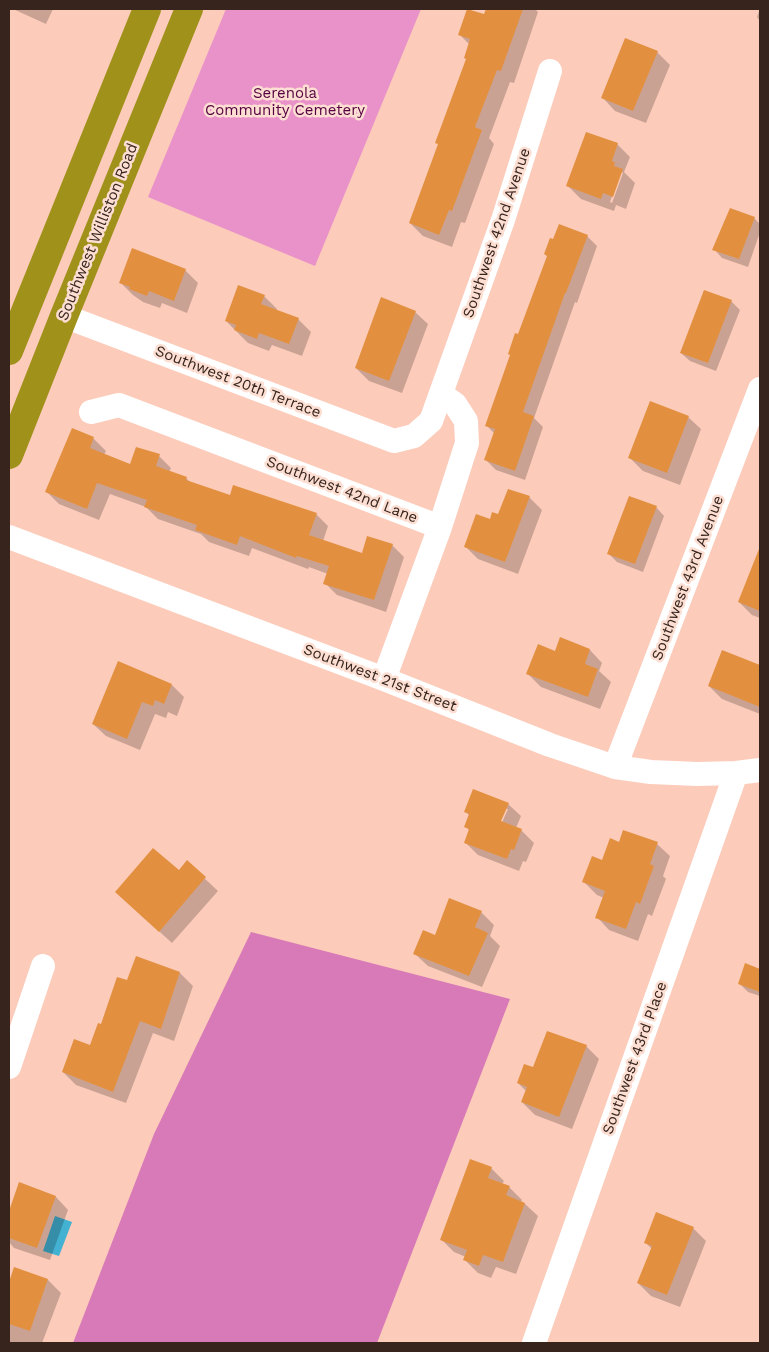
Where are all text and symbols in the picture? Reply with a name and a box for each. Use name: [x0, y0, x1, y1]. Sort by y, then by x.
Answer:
park label: Serenola Community Cemetery: [205, 85, 365, 120]
street label: Southwest Williston Road: [54, 141, 142, 323]
street label: Southwest 42nd Avenue: [459, 146, 535, 320]
street label: Southwest 20th Terrace: [153, 342, 323, 422]
street label: Southwest 42nd Lane: [264, 453, 420, 527]
street label: Southwest 43rd Avenue: [648, 493, 728, 663]
street label: Southwest 21st Street: [301, 640, 459, 716]
street label: Southwest 43rd Place: [599, 979, 671, 1137]

